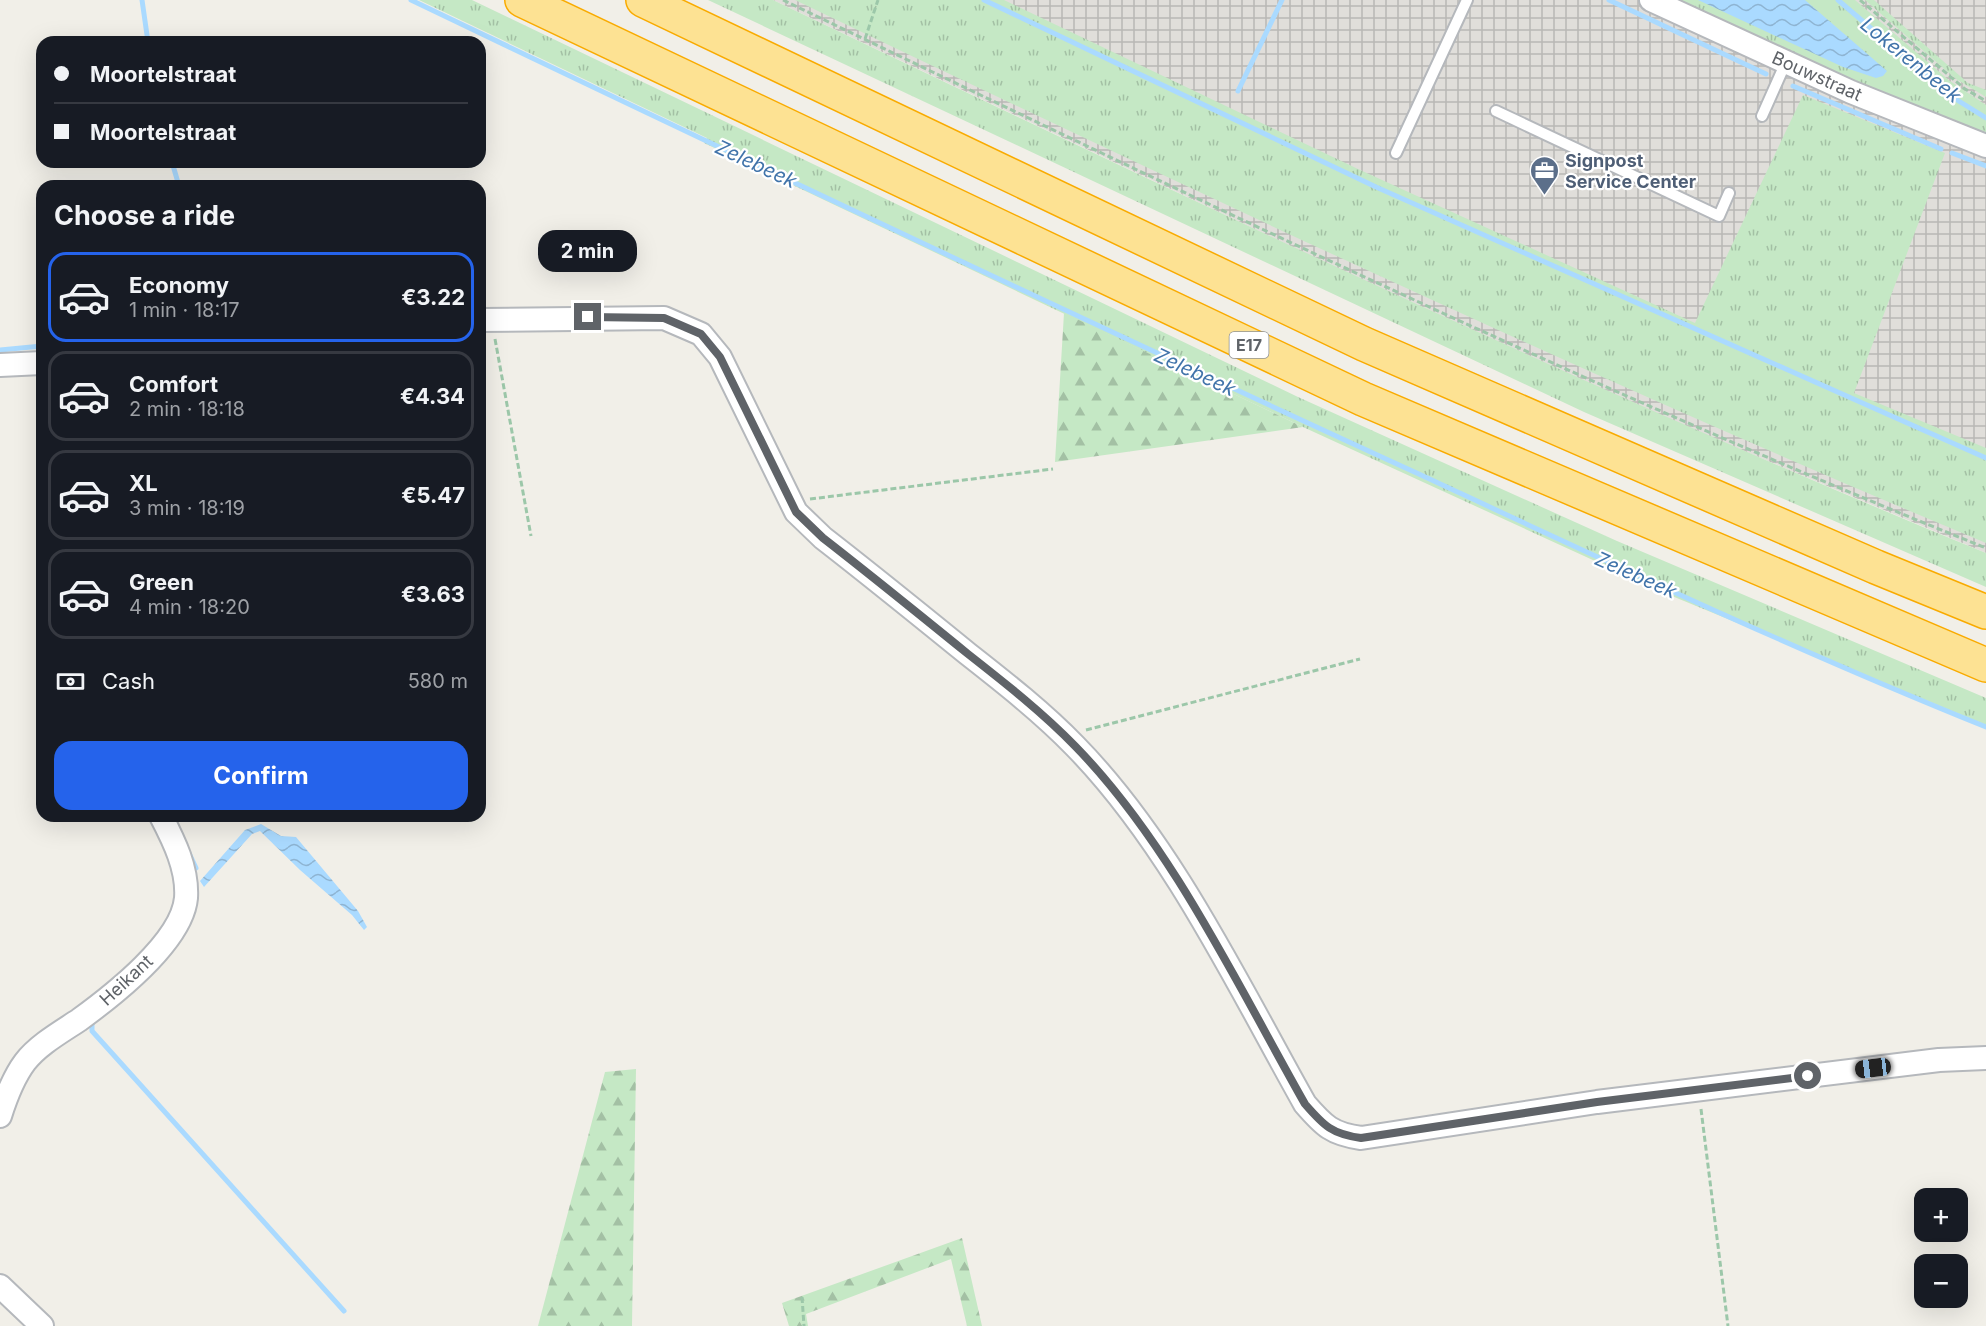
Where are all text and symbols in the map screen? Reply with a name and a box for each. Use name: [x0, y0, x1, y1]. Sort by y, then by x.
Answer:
water label: Lokerenbeek: [1856, 12, 1967, 108]
street label: Bouwstraat: [1769, 47, 1865, 105]
text: Moortelstraat: [90, 61, 236, 87]
text: Moortelstraat: [90, 119, 236, 145]
water label: Zelebeek: [712, 135, 801, 194]
place label: Signpost Service Center: [1565, 150, 1696, 192]
office icon: Signpost Service Center: [1528, 154, 1560, 196]
text: Choose a ride: [54, 199, 235, 232]
callout: 2 min: [538, 230, 638, 272]
text: 2 min: [561, 239, 614, 263]
icon: car: [57, 270, 111, 324]
text: Economy: [129, 272, 229, 298]
text: €3.22: [401, 284, 465, 310]
text: 1 min · 18:17: [129, 298, 240, 322]
route end: [574, 303, 601, 330]
road number: E17: [1230, 332, 1268, 358]
water label: Zelebeek: [1151, 343, 1240, 402]
icon: car: [57, 369, 111, 423]
text: Comfort: [129, 371, 218, 397]
text: €4.34: [400, 383, 465, 409]
text: 2 min · 18:18: [129, 397, 245, 421]
icon: car: [57, 468, 111, 522]
text: XL: [129, 470, 158, 496]
text: €5.47: [401, 482, 465, 508]
text: 3 min · 18:19: [129, 496, 245, 520]
water label: Zelebeek: [1591, 546, 1681, 604]
icon: car: [57, 567, 111, 621]
text: Green: [129, 569, 194, 595]
text: €3.63: [401, 581, 465, 607]
text: 4 min · 18:20: [129, 595, 250, 619]
icon: cash: [54, 665, 87, 698]
text: Cash: [102, 668, 155, 694]
text: 580 m: [408, 669, 468, 693]
button: Confirm: [54, 741, 468, 810]
street label: Heikant: [95, 950, 157, 1010]
car: [1854, 1057, 1892, 1079]
route start: [1794, 1062, 1821, 1089]
map controls: [1914, 1188, 1968, 1308]
button: +: [1914, 1188, 1968, 1242]
button: −: [1914, 1254, 1968, 1308]

